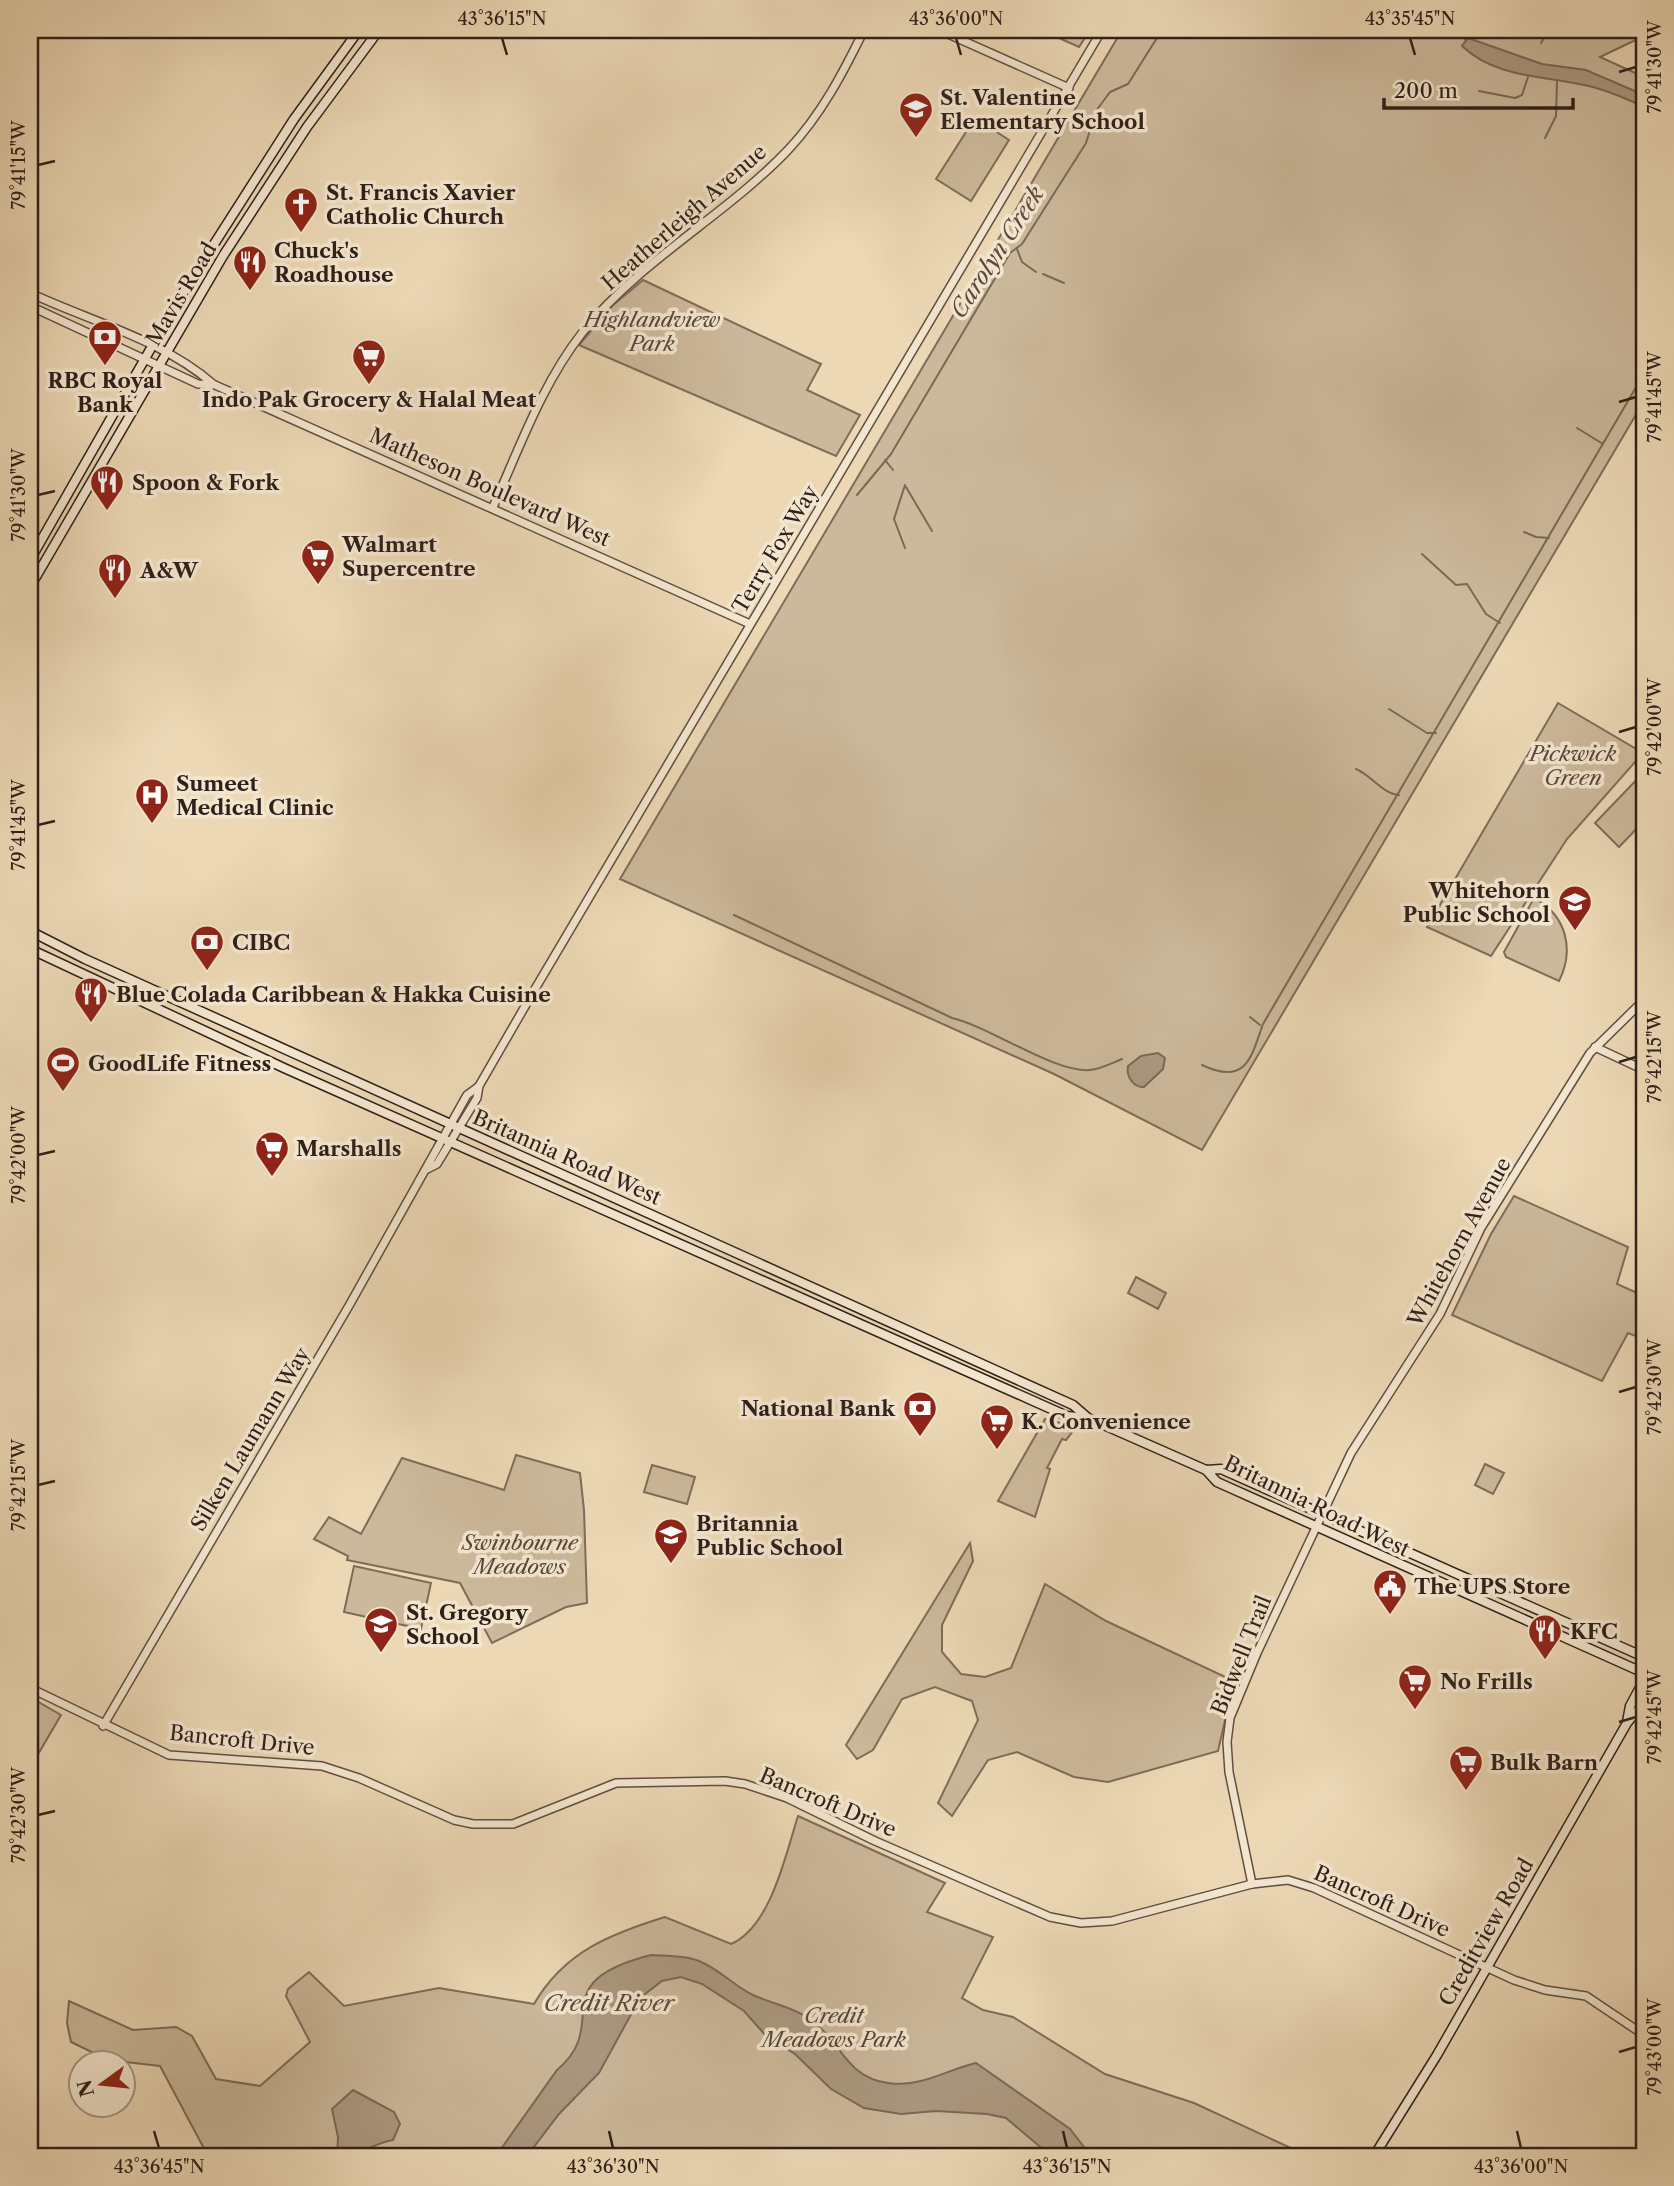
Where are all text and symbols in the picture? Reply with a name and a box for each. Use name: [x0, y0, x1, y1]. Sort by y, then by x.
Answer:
text: 43°36'15"N: [457, 8, 547, 30]
text: 43°36'00"N: [909, 8, 1003, 30]
text: 43°35'45"N: [1365, 8, 1455, 30]
text: 79°41'30"W: [1644, 19, 1666, 114]
scale bar: [1384, 66, 1572, 110]
text: 200 m: [1394, 78, 1458, 103]
place label: St. Valentine Elementary School: [940, 85, 1145, 134]
school or university icon: St. Valentine Elementary School: [897, 90, 935, 139]
text: 79°41'15"W: [8, 119, 30, 210]
street label: Heatherleigh Avenue: [597, 139, 771, 295]
place label: St. Francis Xavier Catholic Church: [326, 180, 516, 229]
water label: Carolyn Creek: [944, 181, 1050, 323]
church icon: St. Francis Xavier Catholic Church: [282, 185, 320, 234]
street label: Mavis Road: [140, 238, 222, 350]
place label: Chuck's Roadhouse: [274, 238, 393, 287]
restaurant icon: Chuck's Roadhouse: [231, 243, 269, 292]
park label: Highlandview Park: [582, 307, 721, 356]
bank icon: RBC Royal Bank: [86, 318, 124, 367]
supermarket icon: Indo Pak Grocery & Halal Meat: [350, 337, 388, 386]
text: 79°41'45"W: [1644, 350, 1666, 443]
place label: RBC Royal Bank: [48, 368, 162, 417]
place label: Indo Pak Grocery & Halal Meat: [202, 387, 537, 412]
street label: Matheson Boulevard West: [366, 423, 615, 552]
text: 79°41'30"W: [8, 447, 30, 542]
restaurant icon: Spoon & Fork: [88, 463, 126, 512]
place label: Spoon & Fork: [132, 470, 280, 495]
street label: Terry Fox Way: [727, 480, 823, 618]
place label: Walmart Supercentre: [341, 532, 475, 581]
supermarket icon: Walmart Supercentre: [299, 537, 337, 586]
restaurant icon: A&W: [96, 551, 134, 600]
place label: A&W: [139, 558, 199, 583]
text: 79°42'00"W: [1644, 677, 1666, 776]
park label: Pickwick Green: [1528, 741, 1616, 790]
place label: Sumeet Medical Clinic: [176, 771, 334, 820]
hospital icon: Sumeet Medical Clinic: [133, 776, 171, 825]
text: 79°41'45"W: [8, 778, 30, 871]
place label: Whitehorn Public School: [1403, 878, 1551, 927]
school or university icon: Whitehorn Public School: [1556, 883, 1594, 932]
bank icon: CIBC: [188, 923, 226, 972]
place label: CIBC: [232, 930, 290, 955]
restaurant icon: Blue Colada Caribbean & Hakka Cuisine: [72, 975, 110, 1024]
place label: Blue Colada Caribbean & Hakka Cuisine: [116, 982, 551, 1007]
text: 79°42'15"W: [1644, 1009, 1666, 1103]
sports icon: GoodLife Fitness: [44, 1044, 82, 1093]
place label: GoodLife Fitness: [88, 1051, 271, 1076]
street label: Britannia Road West: [469, 1104, 666, 1210]
text: 79°42'00"W: [8, 1105, 30, 1204]
supermarket icon: Marshalls: [253, 1129, 291, 1178]
place label: Marshalls: [296, 1136, 401, 1161]
street label: Whitehorn Avenue: [1402, 1153, 1516, 1332]
text: 79°42'30"W: [1644, 1337, 1666, 1435]
street label: Silken Laumann Way: [185, 1342, 315, 1535]
bank icon: National Bank: [901, 1389, 939, 1438]
place label: National Bank: [741, 1396, 896, 1421]
supermarket icon: K. Convenience: [978, 1402, 1016, 1451]
place label: K. Convenience: [1021, 1409, 1191, 1434]
text: 79°42'15"W: [8, 1437, 30, 1531]
street label: Britannia Road West: [1220, 1450, 1414, 1562]
place label: Britannia Public School: [696, 1511, 843, 1560]
school or university icon: Britannia Public School: [652, 1516, 690, 1565]
park label: Swinbourne Meadows: [460, 1530, 579, 1579]
public building icon: The UPS Store: [1371, 1567, 1409, 1616]
place label: The UPS Store: [1414, 1574, 1570, 1599]
street label: Bidwell Trail: [1206, 1592, 1276, 1718]
place label: St. Gregory School: [406, 1600, 529, 1649]
school or university icon: St. Gregory School: [362, 1605, 400, 1654]
restaurant icon: KFC: [1526, 1612, 1564, 1661]
place label: KFC: [1570, 1619, 1618, 1644]
supermarket icon: No Frills: [1396, 1662, 1434, 1711]
text: 79°42'45"W: [1644, 1668, 1666, 1764]
place label: No Frills: [1440, 1669, 1533, 1694]
street label: Bancroft Drive: [168, 1720, 316, 1760]
supermarket icon: Bulk Barn: [1447, 1743, 1485, 1792]
place label: Bulk Barn: [1490, 1750, 1599, 1775]
street label: Bancroft Drive: [756, 1762, 900, 1842]
text: 79°42'30"W: [8, 1765, 30, 1863]
street label: Creditview Road: [1434, 1853, 1539, 2010]
street label: Bancroft Drive: [1310, 1860, 1454, 1942]
water label: Credit River: [544, 1989, 675, 2017]
text: 79°43'00"W: [1644, 1997, 1666, 2096]
park label: Credit Meadows Park: [759, 2003, 906, 2052]
north arrow: [66, 2050, 136, 2120]
text: N: [73, 2077, 99, 2099]
text: 43°36'45"N: [113, 2156, 205, 2178]
text: 43°36'30"N: [566, 2156, 660, 2178]
text: 43°36'15"N: [1022, 2156, 1112, 2178]
text: 43°36'00"N: [1474, 2156, 1568, 2178]

